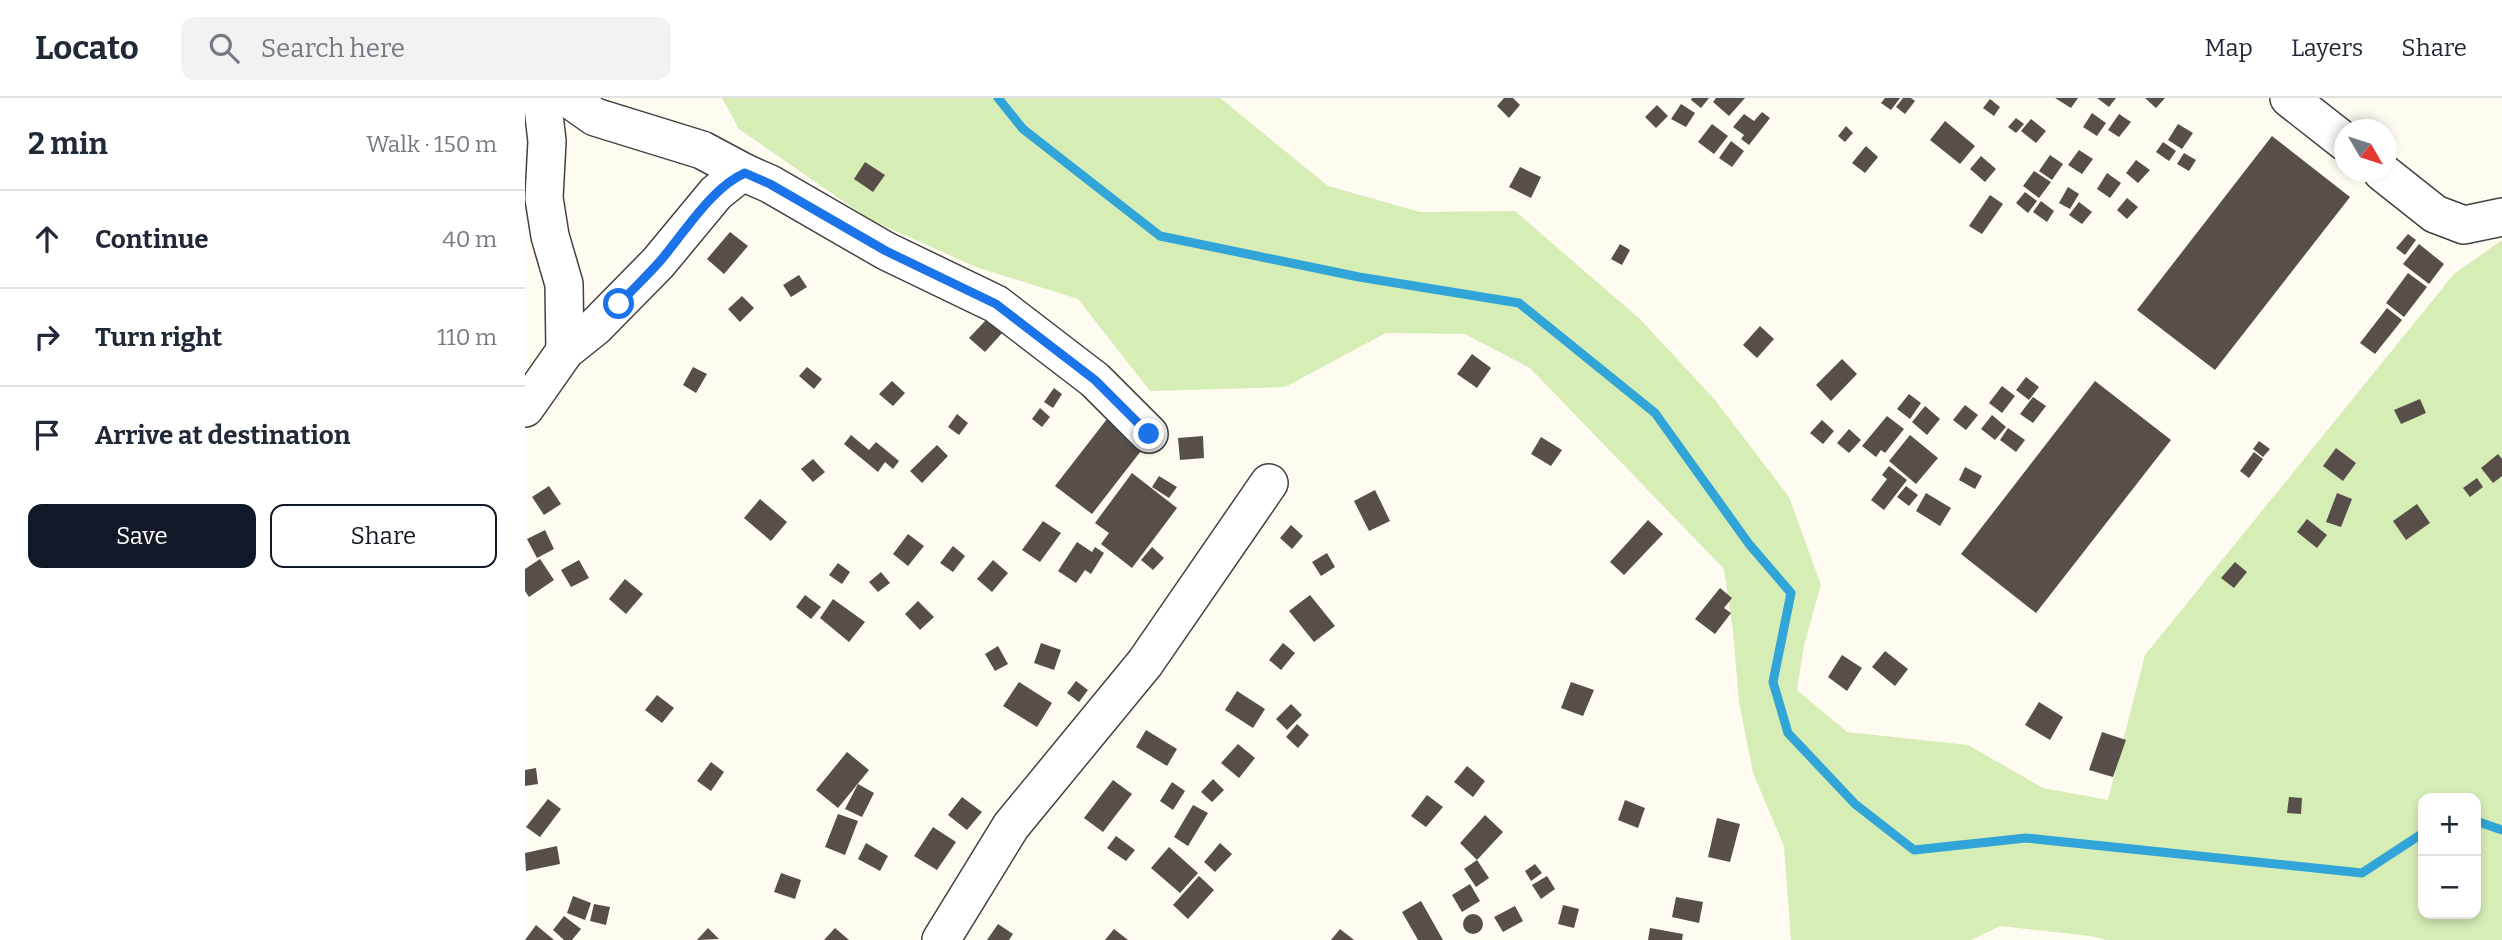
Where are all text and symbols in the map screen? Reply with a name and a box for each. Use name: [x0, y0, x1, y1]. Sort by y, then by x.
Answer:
search box: [181, 17, 671, 80]
text: Locato: [35, 28, 139, 68]
icon: search: [205, 29, 243, 67]
text: Search here: [261, 33, 405, 64]
text: Map: [2205, 34, 2253, 62]
text: Layers: [2291, 34, 2363, 62]
text: Share: [2401, 34, 2467, 62]
north arrow: [2334, 119, 2397, 182]
text: 2 min: [28, 126, 108, 162]
text: Walk · 150 m: [366, 130, 497, 158]
icon: ahead: [28, 220, 66, 258]
text: Continue: [95, 224, 209, 255]
text: 40 m: [442, 225, 497, 253]
route start: [603, 288, 634, 319]
icon: right: [28, 318, 66, 356]
text: Turn right: [95, 322, 222, 353]
text: 110 m: [437, 323, 497, 351]
icon: arrive: [28, 416, 66, 454]
route end: [1133, 418, 1164, 449]
text: Arrive at destination: [95, 420, 350, 451]
button: Save: [28, 504, 256, 568]
button: Share: [270, 504, 497, 568]
map controls: [2418, 793, 2481, 919]
button: +: [2418, 793, 2481, 856]
button: −: [2418, 856, 2481, 919]

